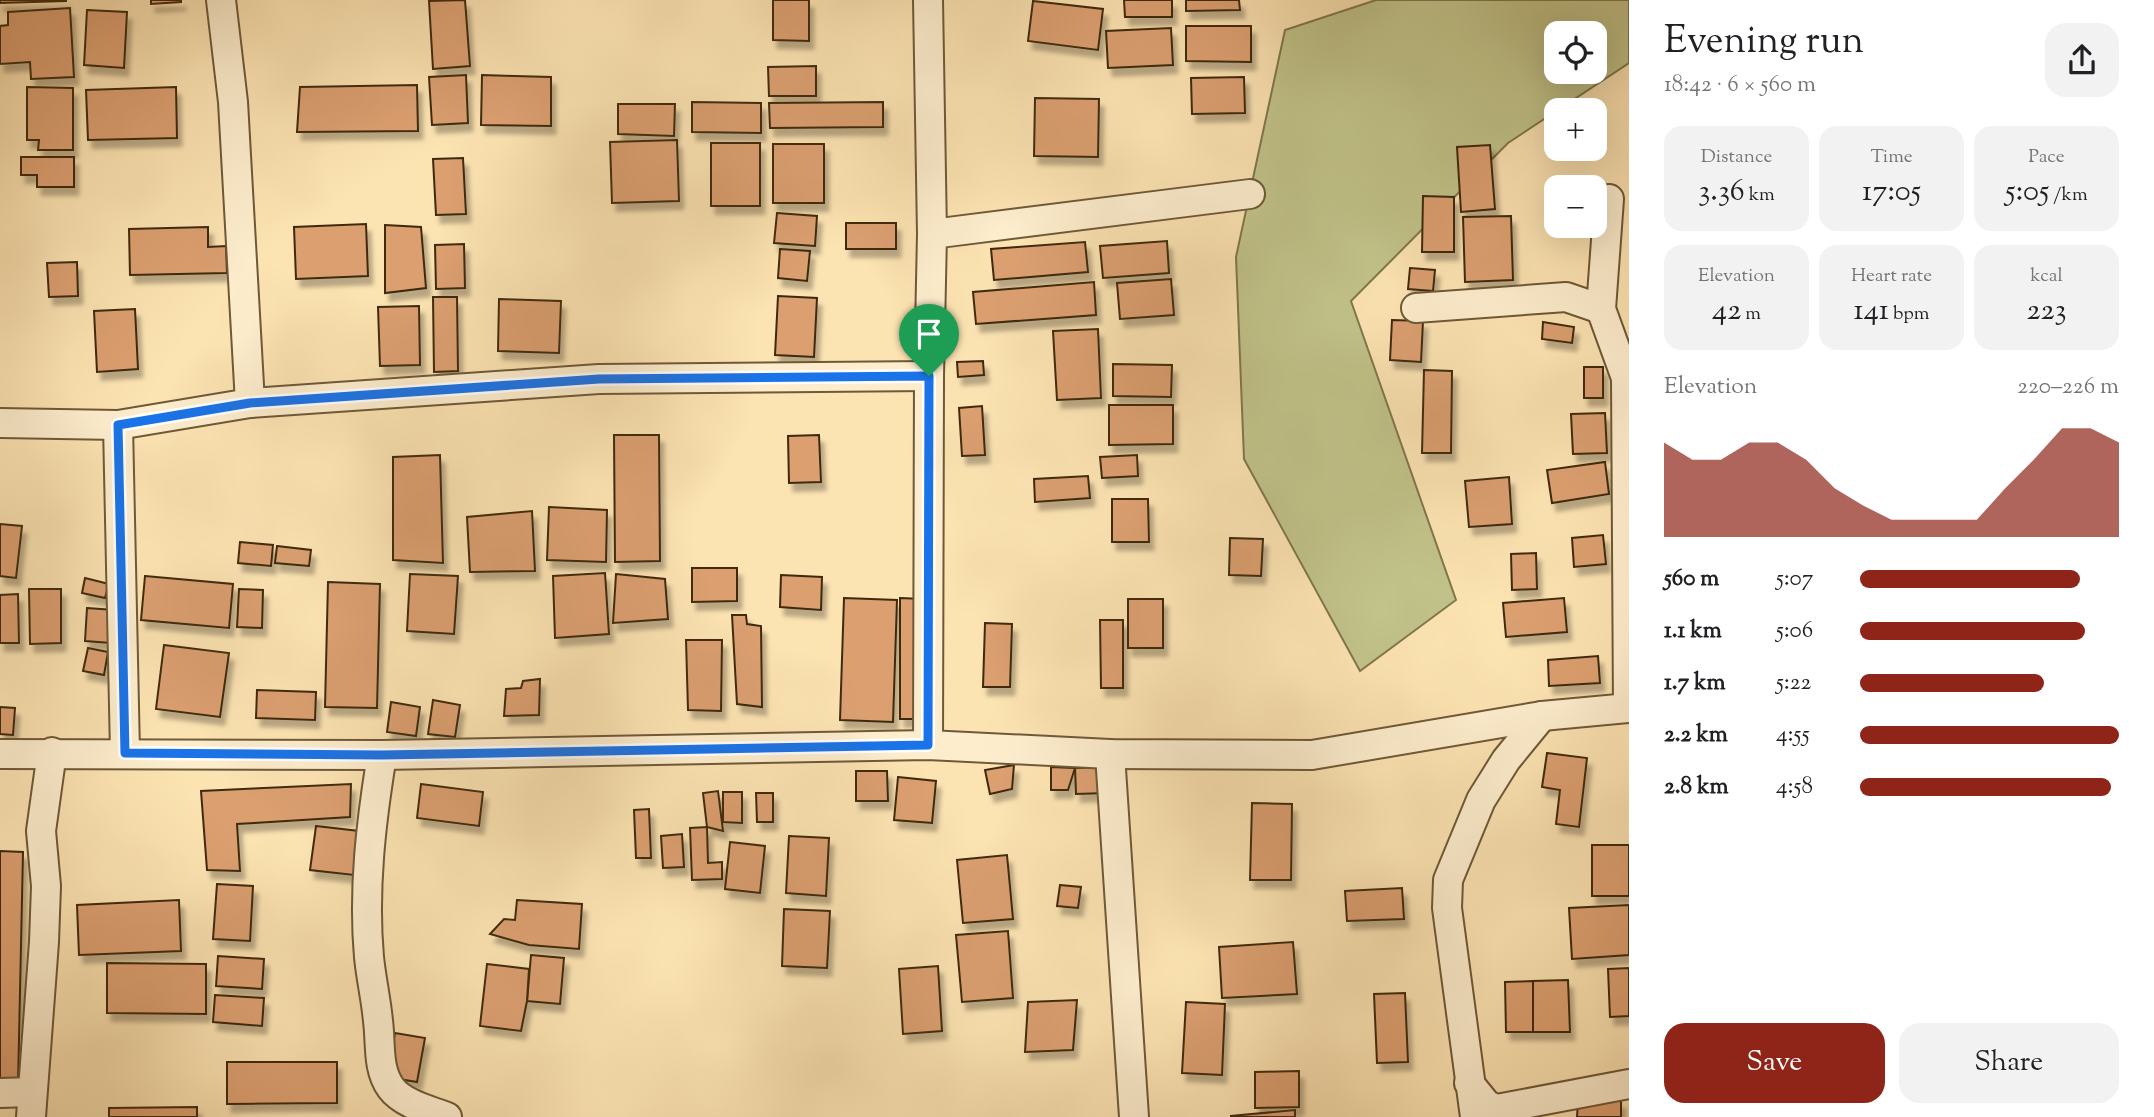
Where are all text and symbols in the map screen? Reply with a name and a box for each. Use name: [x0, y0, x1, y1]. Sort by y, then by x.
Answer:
text: Evening run: [1664, 16, 1864, 70]
map controls: [1544, 21, 1607, 238]
button: locate: [1544, 21, 1607, 84]
button: share: [2045, 23, 2119, 97]
text: 18:42 · 6 × 560 m: [1664, 69, 1816, 102]
button: +: [1544, 98, 1607, 161]
text: Distance: [1701, 144, 1772, 171]
text: Time: [1870, 144, 1913, 171]
text: Pace: [2028, 144, 2065, 171]
text: 3.36: [1698, 171, 1745, 214]
text: 17:05: [1862, 171, 1921, 214]
text: 5:05: [2005, 171, 2049, 214]
button: −: [1544, 175, 1607, 238]
text: km: [1745, 182, 1775, 209]
text: /km: [2049, 182, 2088, 209]
text: Elevation: [1698, 263, 1775, 290]
text: Heart rate: [1851, 263, 1932, 290]
text: kcal: [2030, 263, 2063, 290]
text: 42: [1712, 290, 1741, 333]
text: 141: [1853, 290, 1889, 333]
text: 223: [2026, 290, 2067, 333]
text: m: [1741, 301, 1761, 328]
text: bpm: [1889, 301, 1930, 328]
pin: [899, 304, 959, 376]
icon: arrive: [910, 315, 948, 353]
text: Elevation: [1664, 371, 1757, 404]
text: 220–226 m: [2017, 371, 2119, 404]
text: 560 m: [1664, 563, 1719, 596]
text: 5:07: [1776, 563, 1813, 596]
text: 1.1 km: [1664, 615, 1722, 648]
text: 5:06: [1776, 615, 1813, 648]
text: 1.7 km: [1664, 667, 1726, 700]
text: 5:22: [1776, 667, 1811, 700]
text: 2.2 km: [1664, 719, 1728, 752]
text: 4:55: [1776, 719, 1810, 752]
text: 2.8 km: [1664, 771, 1729, 804]
text: 4:58: [1776, 771, 1813, 804]
button: Save: [1664, 1023, 1885, 1103]
button: Share: [1899, 1023, 2119, 1103]

